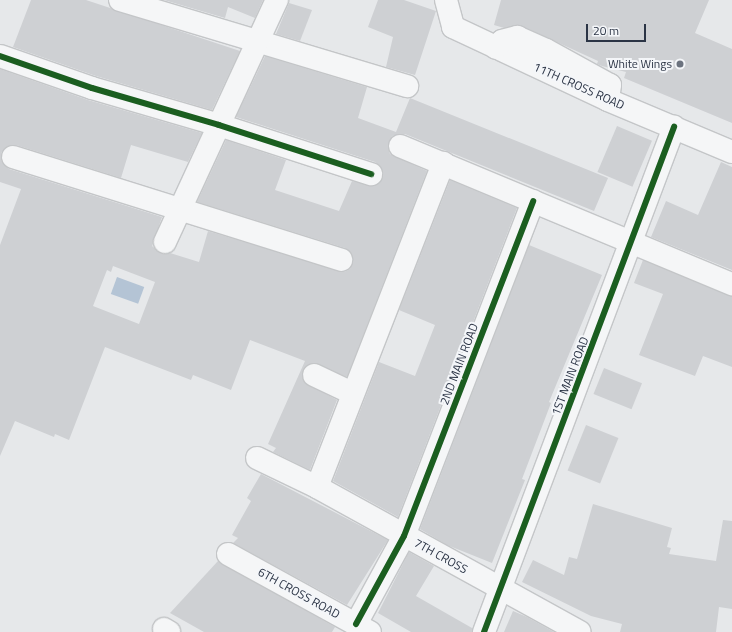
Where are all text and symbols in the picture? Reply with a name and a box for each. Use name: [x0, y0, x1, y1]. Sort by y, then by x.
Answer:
scale bar: [588, 16, 648, 42]
text: 20 m: [593, 21, 619, 40]
place label: White Wings: [608, 57, 672, 71]
street label: 11TH CROSS ROAD: [531, 59, 627, 113]
marker: White Wings: [675, 59, 685, 69]
street label: 2ND MAIN ROAD: [437, 321, 481, 407]
street label: 1ST MAIN ROAD: [548, 335, 592, 417]
street label: 7TH CROSS: [412, 535, 470, 577]
street label: 6TH CROSS ROAD: [256, 565, 342, 621]

